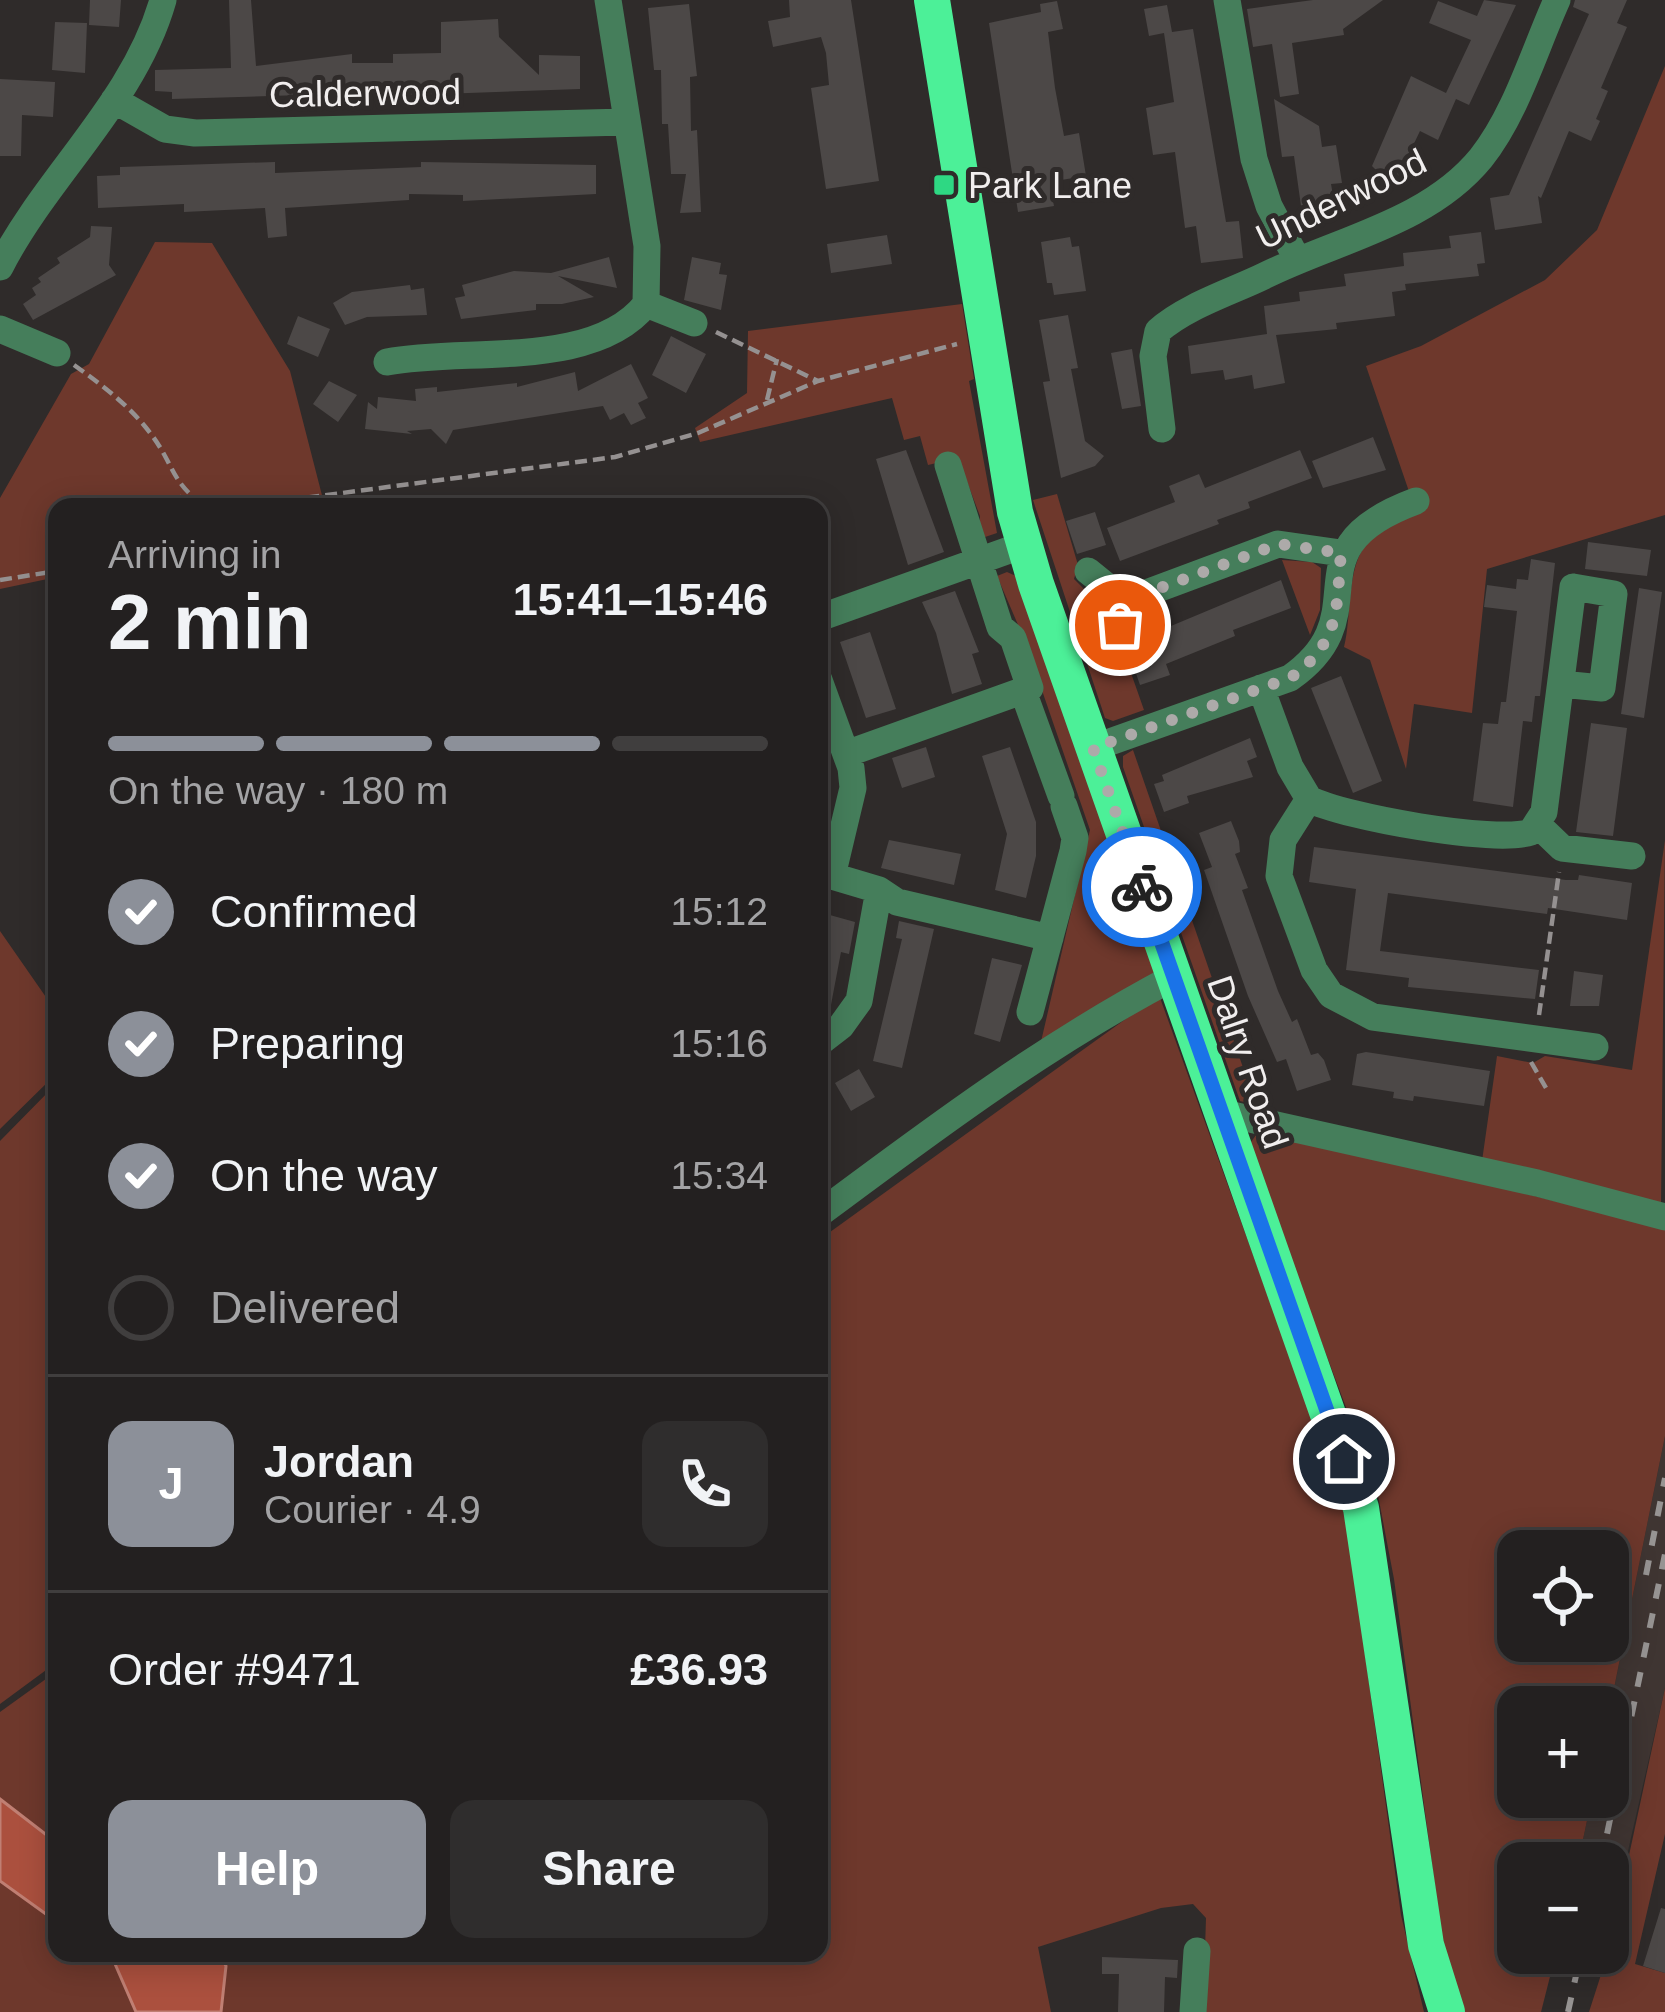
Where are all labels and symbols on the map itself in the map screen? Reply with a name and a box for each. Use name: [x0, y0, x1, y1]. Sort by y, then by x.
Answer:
street label: Calderwood: [269, 71, 461, 115]
street label: Underwood: [1249, 140, 1433, 258]
place label: Park Lane: [968, 165, 1132, 206]
marker: Park Lane: [931, 172, 957, 198]
pin: [1069, 574, 1171, 676]
courier: [1082, 827, 1202, 947]
street label: Dalry Road: [1199, 970, 1297, 1154]
pin: [1293, 1408, 1395, 1510]

